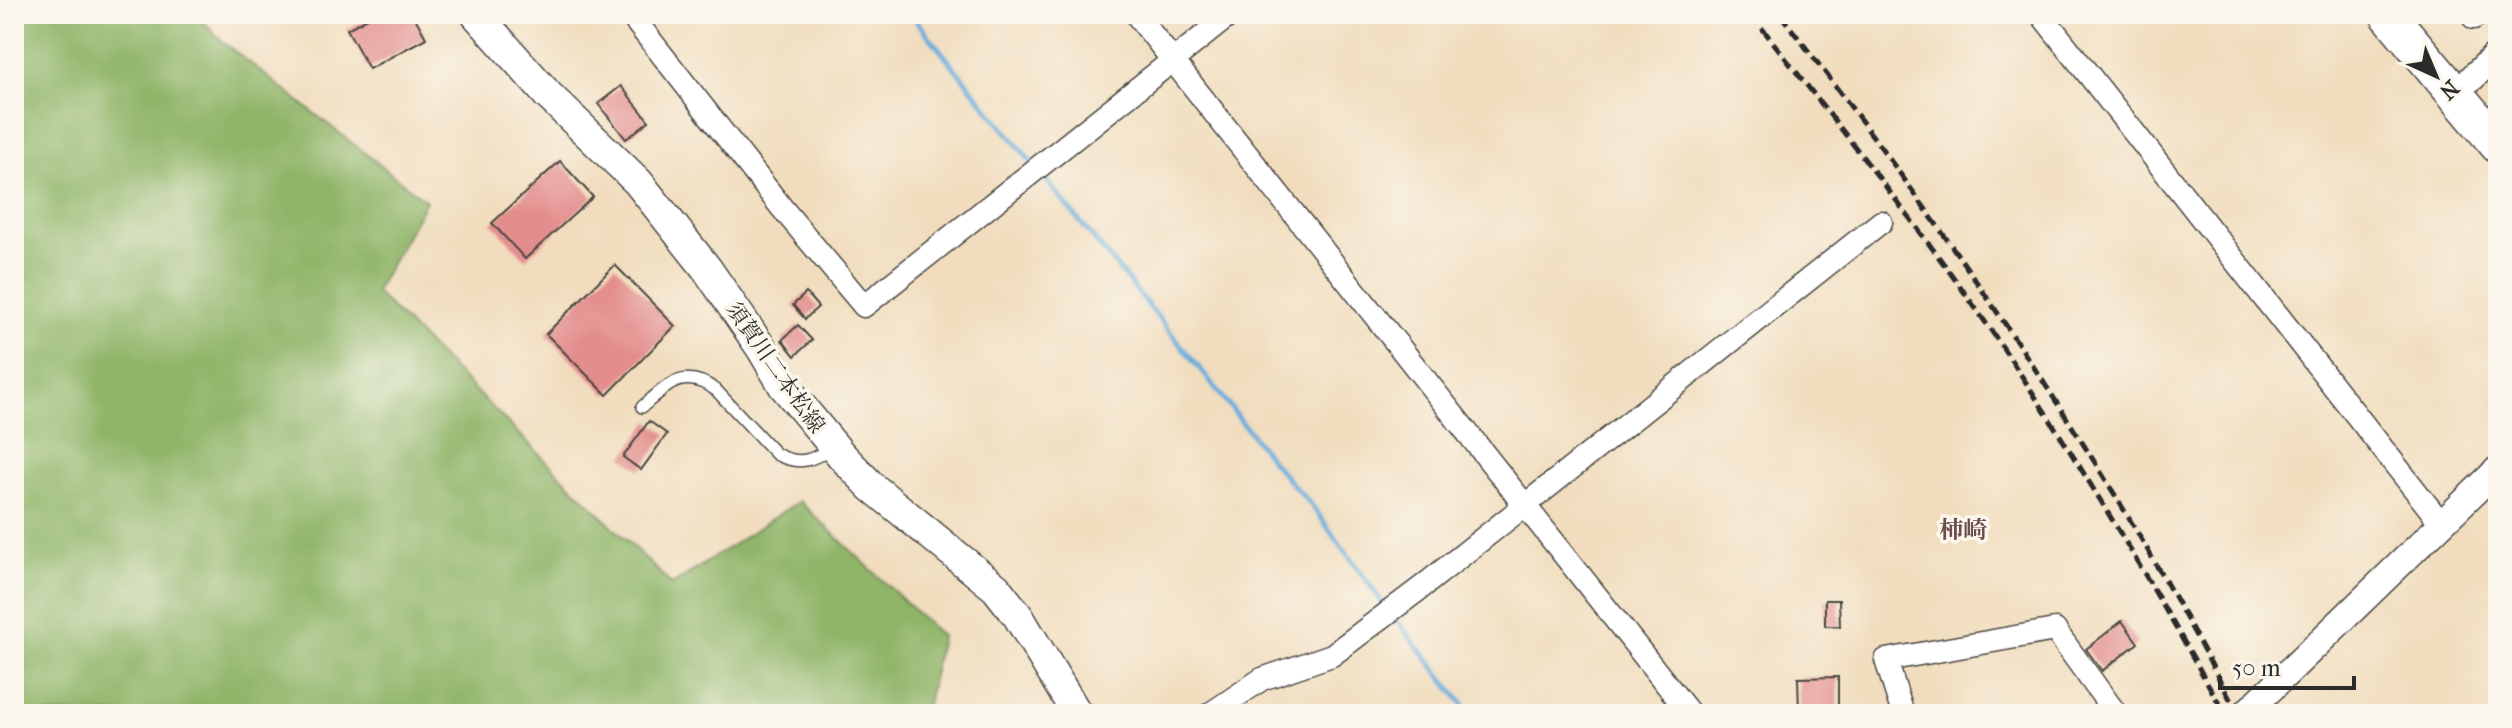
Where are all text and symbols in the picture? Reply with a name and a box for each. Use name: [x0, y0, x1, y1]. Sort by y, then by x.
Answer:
north arrow: [2396, 36, 2476, 116]
text: N: [2434, 75, 2464, 105]
street label: 須賀川二本松線: [720, 297, 830, 438]
district label: 柿崎: [1939, 516, 1987, 544]
scale bar: [2220, 640, 2354, 690]
text: 50 m: [2232, 654, 2281, 682]

